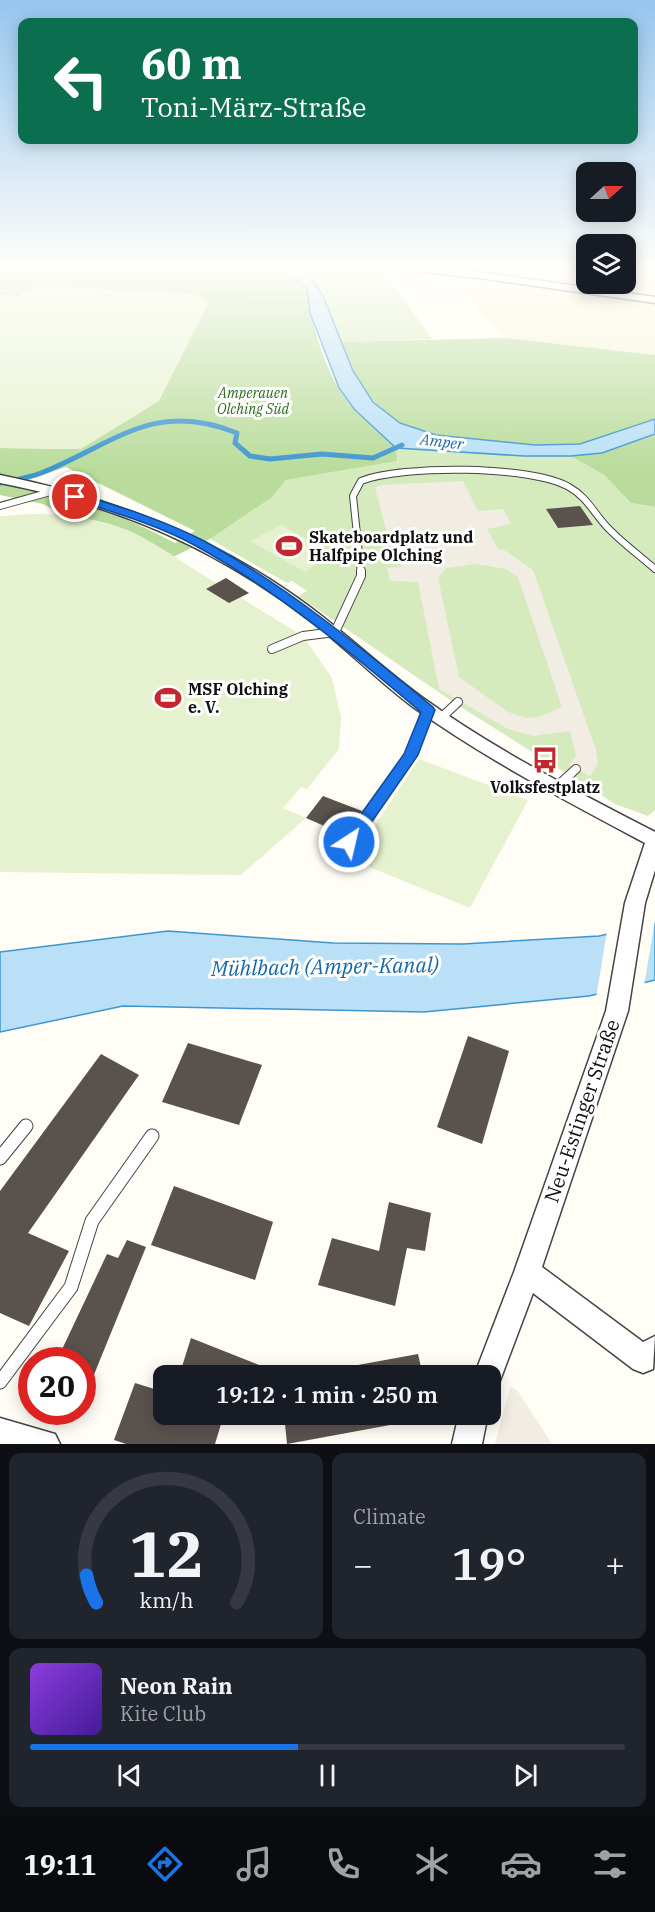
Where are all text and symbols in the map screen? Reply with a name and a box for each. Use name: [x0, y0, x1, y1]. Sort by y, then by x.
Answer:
text: 60 m: [141, 36, 242, 91]
icon: left: [42, 42, 120, 120]
text: Toni-März-Straße: [141, 89, 366, 124]
north arrow: [576, 162, 636, 222]
map controls: [576, 162, 636, 294]
button: layers: [576, 234, 636, 294]
park label: Amperauen Olching Süd: [217, 384, 289, 418]
water label: Amper: [418, 429, 465, 454]
pin: [49, 471, 100, 522]
icon: arrive: [58, 480, 91, 513]
place label: Skateboardplatz und Halfpipe Olching: [309, 527, 473, 565]
sports icon: Skateboardplatz und Halfpipe Olching: [274, 531, 304, 561]
place label: MSF Olching e. V.: [188, 679, 289, 717]
sports icon: MSF Olching e. V.: [153, 683, 183, 713]
bus stop icon: Volksfestplatz: [530, 745, 560, 775]
place label: Volksfestplatz: [490, 777, 600, 797]
position arrow: [317, 810, 381, 874]
water label: Mühlbach (Amper-Kanal): [210, 950, 439, 982]
street label: Neu-Estinger Straße: [537, 1016, 626, 1206]
speed limit sign: 20: [18, 1347, 96, 1425]
text: 19:12 · 1 min · 250 m: [216, 1380, 438, 1409]
text: Climate: [353, 1503, 426, 1530]
text: 12: [129, 1513, 203, 1594]
text: 19°: [451, 1534, 527, 1592]
text: −: [353, 1543, 373, 1586]
text: +: [605, 1543, 625, 1586]
text: km/h: [139, 1586, 193, 1614]
text: Neon Rain: [120, 1671, 233, 1700]
text: Kite Club: [120, 1700, 206, 1727]
icon: previous: [113, 1759, 146, 1792]
icon: pause: [311, 1759, 344, 1792]
icon: next: [509, 1759, 542, 1792]
icon: directions: [144, 1843, 186, 1885]
icon: music: [233, 1843, 275, 1885]
icon: phone: [322, 1843, 364, 1885]
icon: climate: [411, 1843, 453, 1885]
icon: car: [500, 1843, 542, 1885]
icon: filters: [589, 1843, 631, 1885]
text: 19:11: [24, 1847, 97, 1882]

